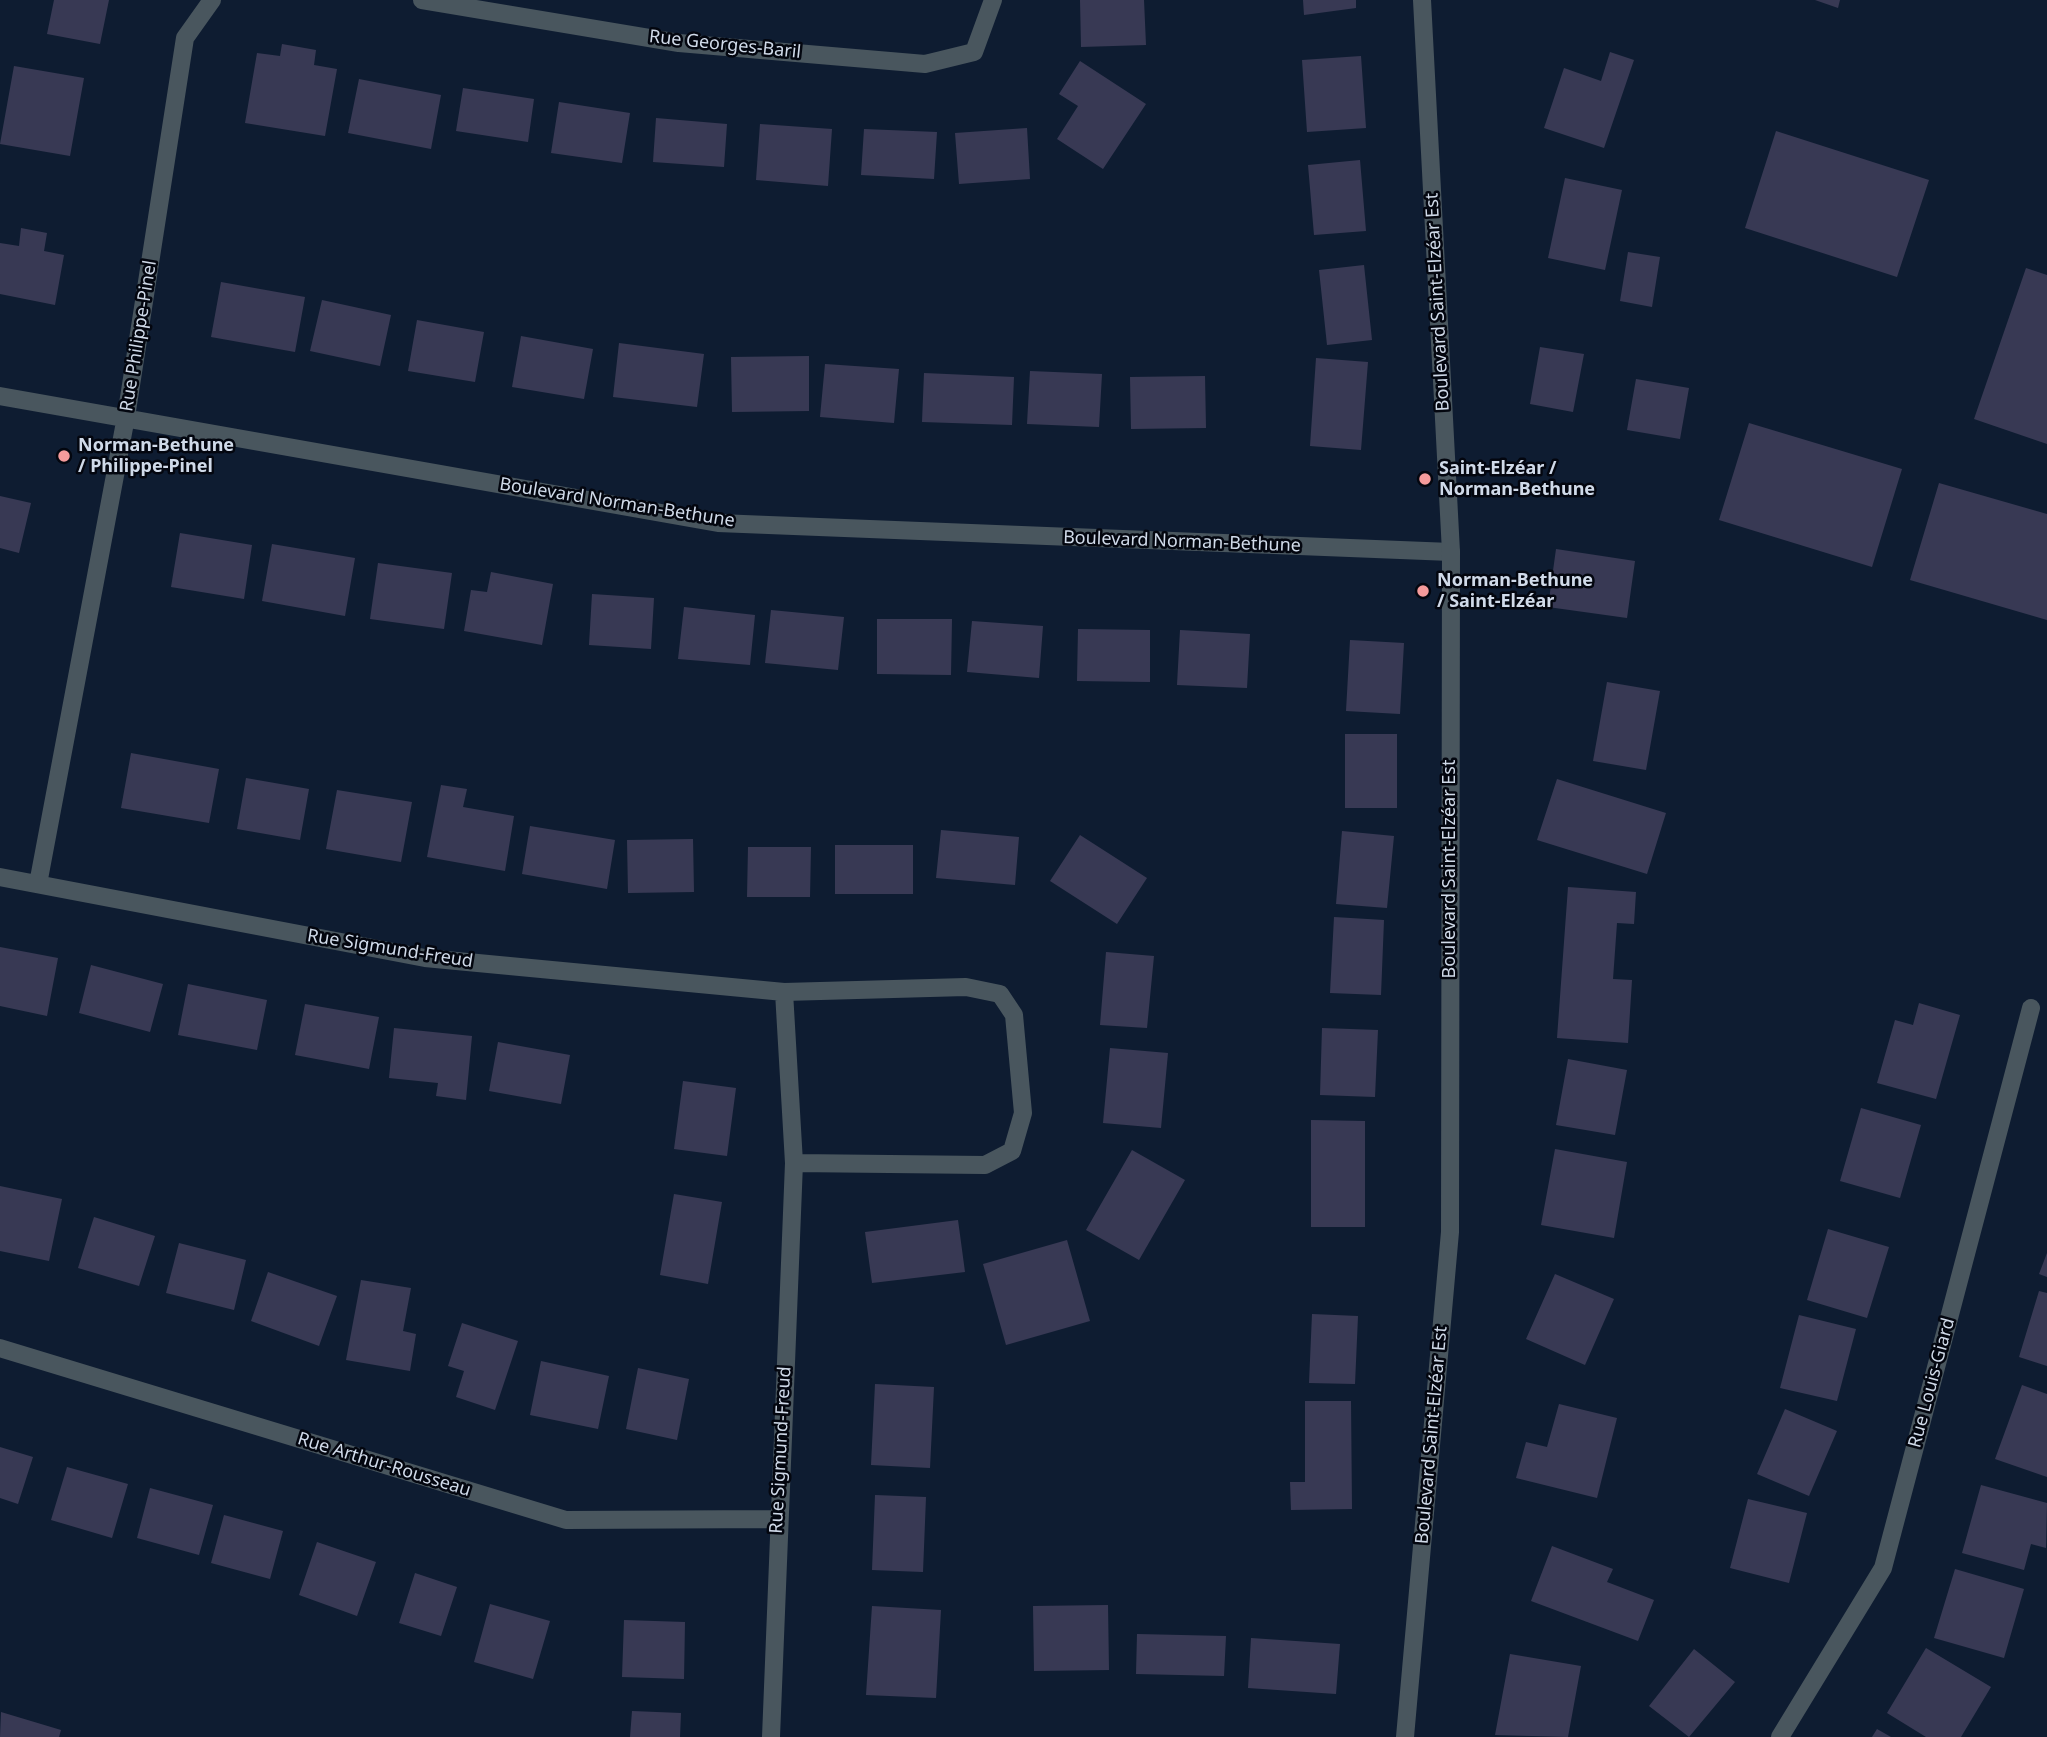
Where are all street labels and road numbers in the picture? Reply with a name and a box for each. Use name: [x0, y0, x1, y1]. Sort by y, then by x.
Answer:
street label: Rue Georges-Baril: [648, 26, 802, 64]
street label: Boulevard Saint-Elzéar Est: [1421, 192, 1455, 412]
street label: Rue Philippe-Pinel: [116, 259, 162, 413]
street label: Boulevard Norman-Bethune: [498, 474, 736, 532]
street label: Boulevard Norman-Bethune: [1063, 527, 1301, 557]
street label: Boulevard Saint-Elzéar Est: [1439, 760, 1461, 978]
street label: Rue Sigmund-Freud: [306, 925, 474, 973]
street label: Rue Louis-Giard: [1904, 1316, 1960, 1450]
street label: Boulevard Saint-Elzéar Est: [1412, 1325, 1452, 1545]
street label: Rue Sigmund-Freud: [766, 1366, 796, 1534]
street label: Rue Arthur-Rousseau: [295, 1428, 473, 1502]

